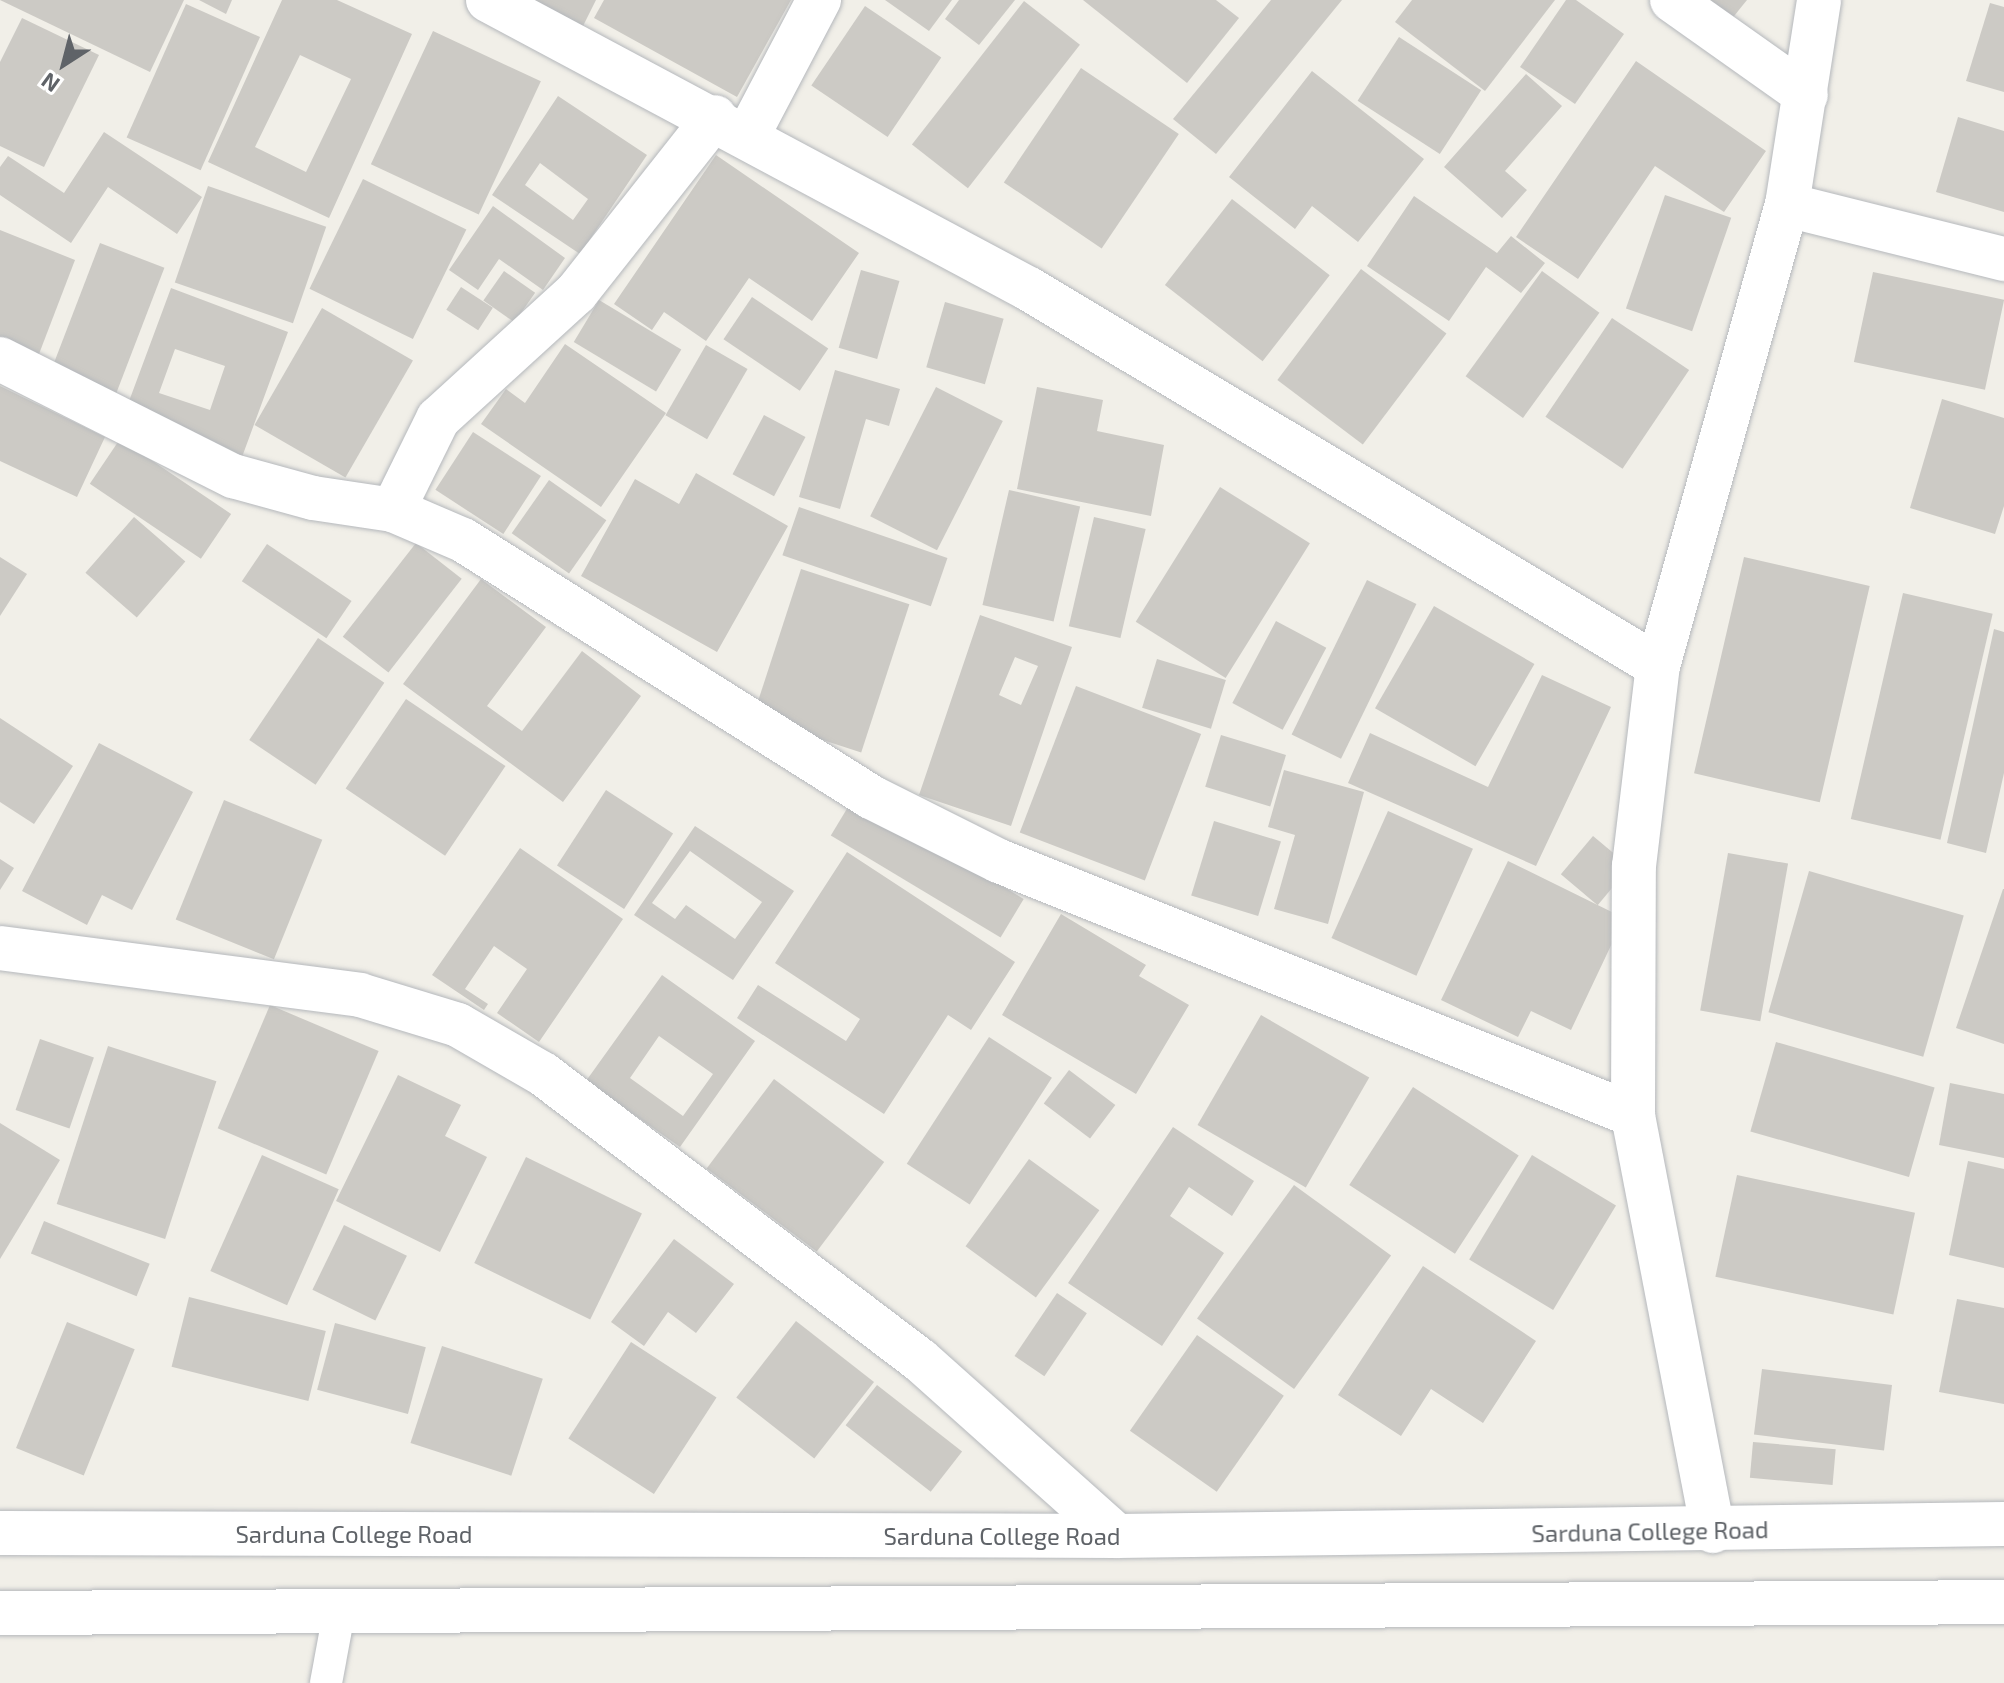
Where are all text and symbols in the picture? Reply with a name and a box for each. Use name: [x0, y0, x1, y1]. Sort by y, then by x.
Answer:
north arrow: [24, 24, 104, 104]
text: N: [36, 68, 64, 99]
street label: Sarduna College Road: [1531, 1515, 1769, 1547]
street label: Sarduna College Road: [235, 1520, 473, 1548]
street label: Sarduna College Road: [883, 1522, 1121, 1550]

